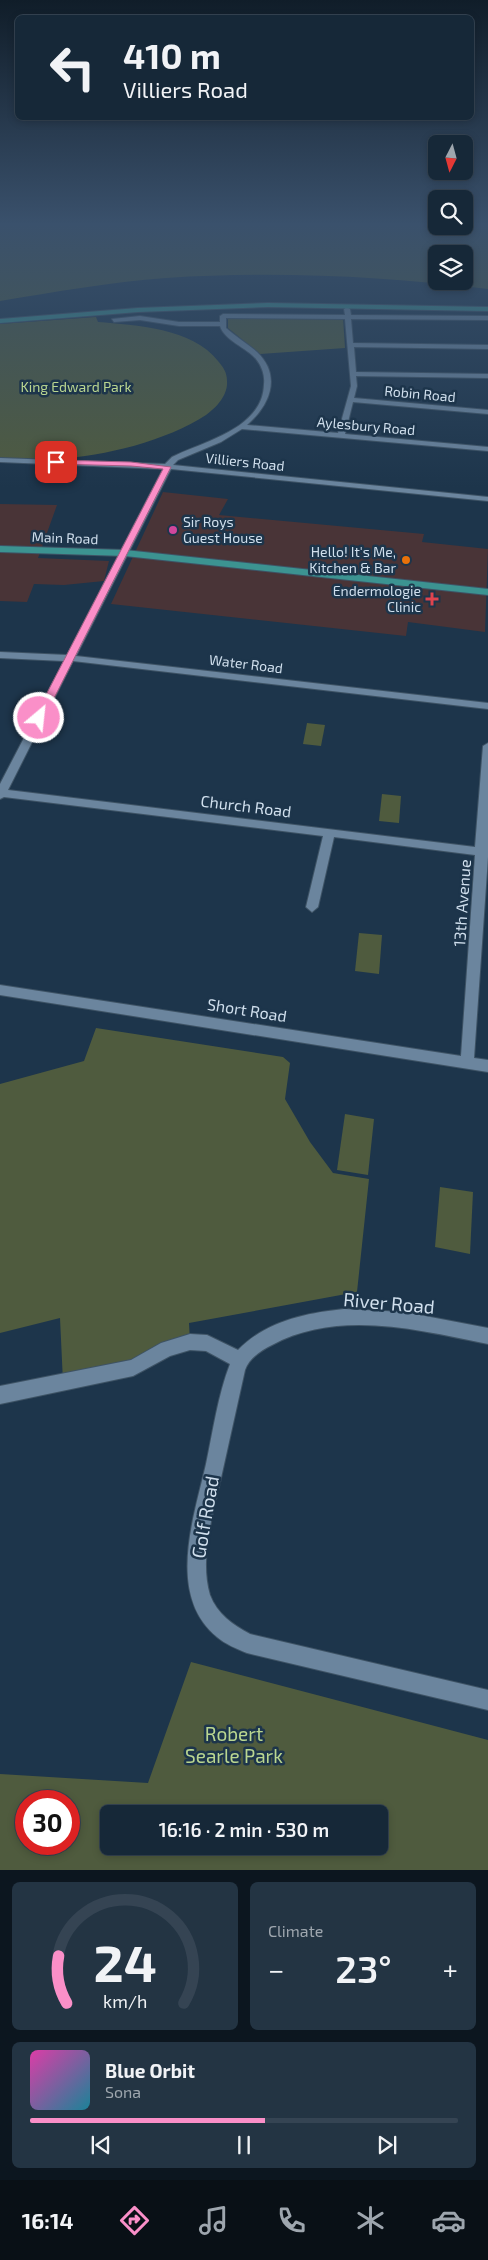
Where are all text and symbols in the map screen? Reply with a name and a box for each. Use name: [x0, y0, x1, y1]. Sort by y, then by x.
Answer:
text: 410 m: [123, 34, 221, 76]
icon: left: [40, 35, 105, 100]
text: Villiers Road: [123, 76, 248, 102]
north arrow: [428, 135, 472, 180]
map controls: [428, 135, 473, 290]
button: search: [428, 190, 473, 235]
button: layers: [428, 245, 473, 290]
park label: King Edward Park: [20, 378, 132, 395]
street label: Robin Road: [384, 382, 456, 405]
street label: Aylesbury Road: [316, 413, 416, 438]
pin: [35, 441, 77, 483]
icon: arrive: [42, 448, 70, 476]
street label: Villiers Road: [205, 449, 285, 474]
place label: Sir Roys Guest House: [183, 513, 263, 546]
marker: Sir Roys Guest House: [167, 524, 179, 536]
street label: Main Road: [31, 528, 99, 547]
place label: Hello! It's Me, Kitchen & Bar: [309, 543, 396, 576]
marker: Hello! It's Me, Kitchen & Bar: [400, 554, 412, 566]
place label: Endermologie Clinic: [333, 582, 421, 615]
marker: Endermologie Clinic: [425, 592, 439, 606]
street label: Water Road: [208, 651, 284, 676]
position arrow: [12, 691, 64, 743]
street label: Church Road: [200, 791, 293, 820]
street label: 13th Avenue: [449, 859, 474, 947]
street label: Short Road: [206, 994, 288, 1025]
street label: River Road: [342, 1287, 436, 1318]
street label: Golf Road: [186, 1474, 223, 1560]
park label: Robert Searle Park: [185, 1722, 283, 1767]
speed limit sign: 30: [15, 1790, 80, 1855]
text: 16:16 · 2 min · 530 m: [159, 1818, 329, 1841]
text: Climate: [268, 1921, 323, 1940]
text: 24: [93, 1930, 157, 1992]
text: 23°: [335, 1945, 392, 1991]
text: −: [268, 1952, 284, 1986]
text: +: [443, 1952, 458, 1986]
text: km/h: [103, 1990, 147, 2012]
text: Blue Orbit: [105, 2059, 195, 2082]
text: Sona: [105, 2082, 141, 2101]
icon: previous: [87, 2131, 115, 2159]
icon: pause: [230, 2131, 258, 2159]
icon: next: [373, 2131, 401, 2159]
icon: directions: [117, 2203, 152, 2238]
icon: music: [196, 2203, 231, 2238]
icon: phone: [274, 2203, 309, 2238]
icon: climate: [353, 2203, 388, 2238]
icon: car: [431, 2203, 466, 2238]
text: 16:14: [22, 2207, 73, 2233]

